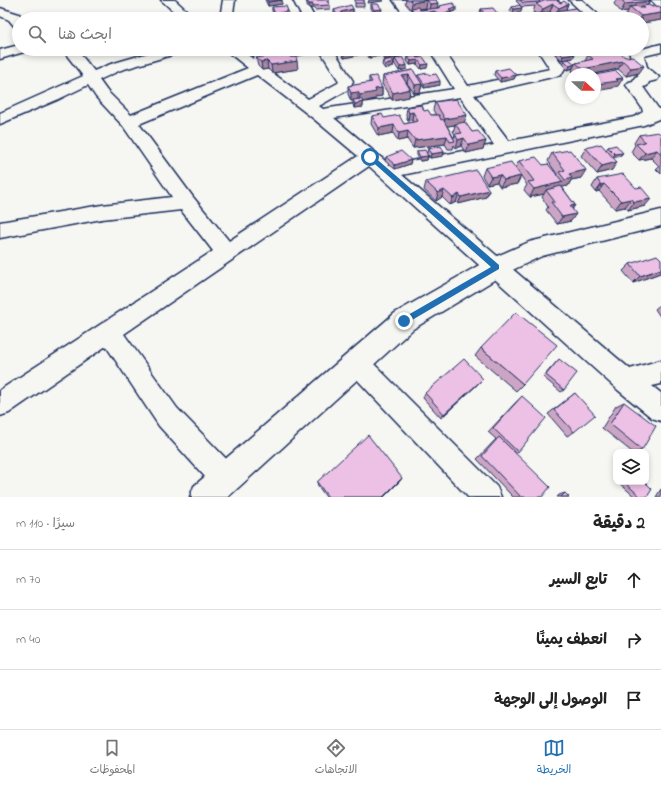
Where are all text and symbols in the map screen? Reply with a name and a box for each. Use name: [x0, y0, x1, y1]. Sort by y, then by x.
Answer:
search box: [12, 12, 649, 56]
icon: search: [26, 23, 48, 45]
text: ابحث هنا: [58, 24, 112, 46]
north arrow: [565, 68, 601, 104]
route start: [361, 148, 379, 166]
route end: [395, 312, 413, 330]
map controls: [613, 449, 649, 485]
button: layers: [613, 449, 649, 485]
text: 2 دقيقة: [593, 511, 645, 536]
text: سيرًا · 110 m: [16, 514, 75, 533]
text: تابع السير: [550, 569, 607, 591]
icon: ahead: [623, 569, 645, 591]
text: 70 m: [16, 570, 40, 589]
text: انعطف يمينًا: [536, 629, 607, 651]
icon: right: [623, 629, 645, 651]
text: 40 m: [16, 630, 40, 649]
text: الوصول إلى الوجهة: [494, 689, 607, 711]
icon: arrive: [623, 689, 645, 711]
tab: المحفوظات: [90, 737, 135, 779]
tab: الاتجاهات: [315, 737, 357, 779]
tab: الخريطة: [537, 737, 571, 779]

